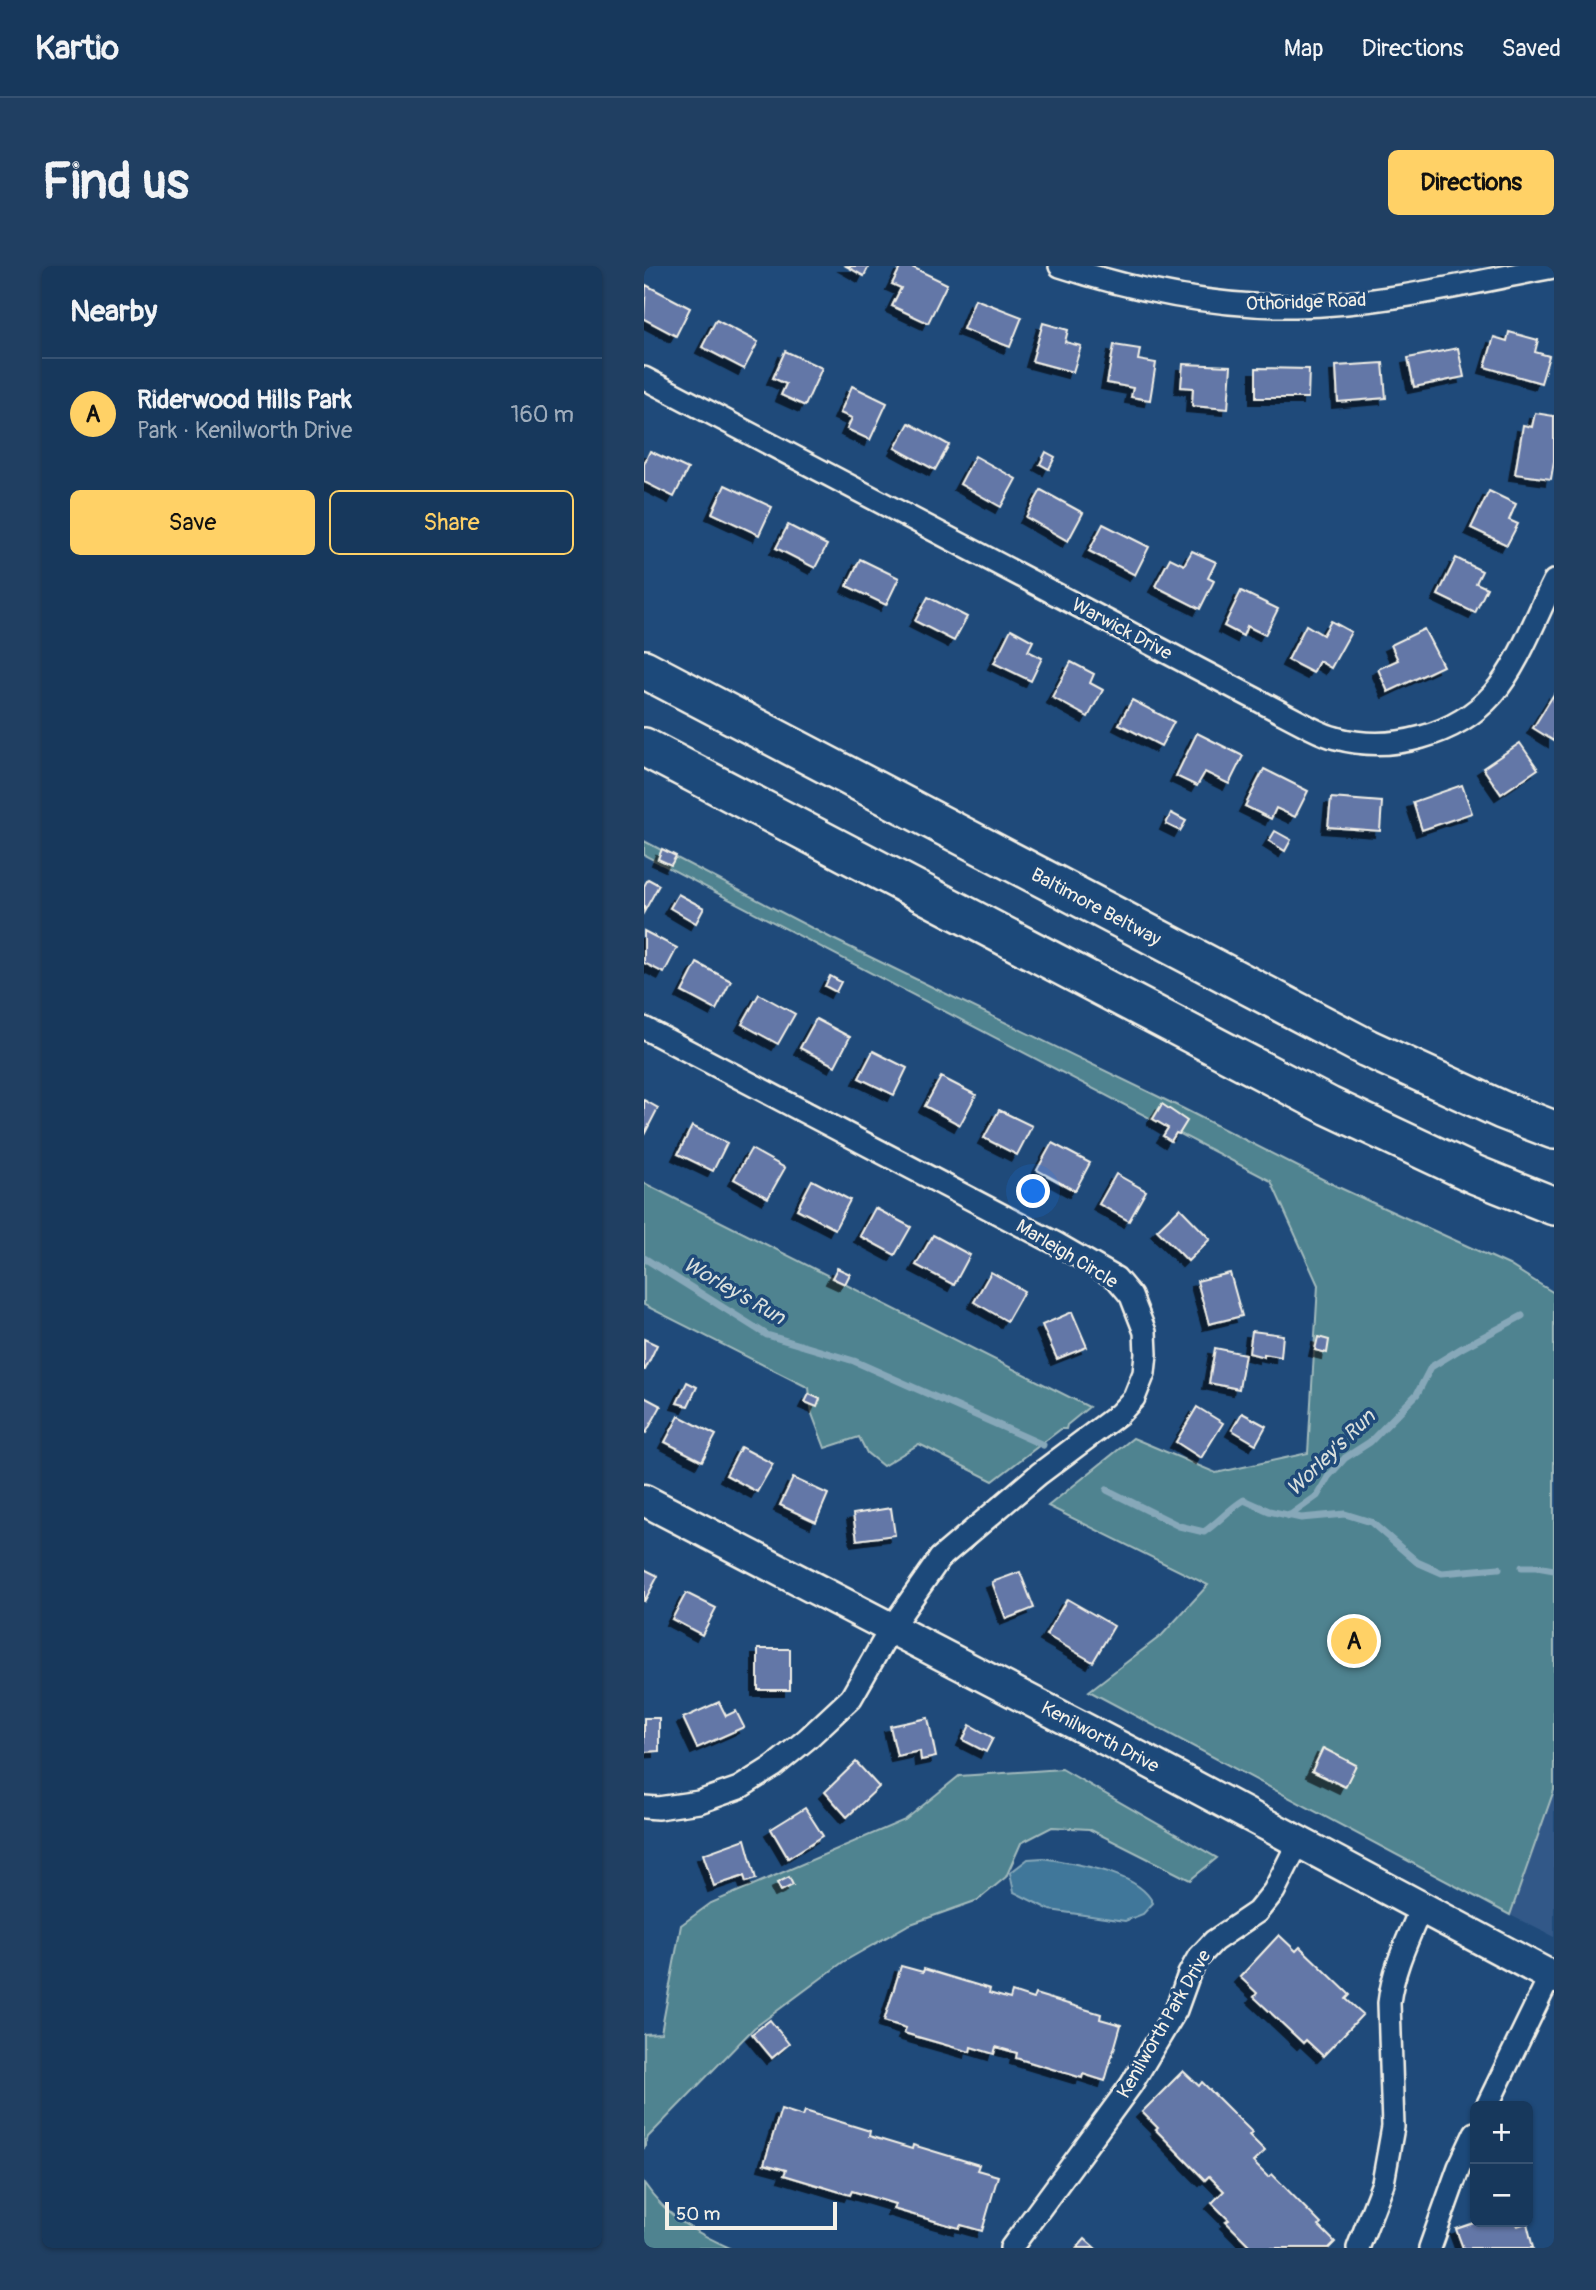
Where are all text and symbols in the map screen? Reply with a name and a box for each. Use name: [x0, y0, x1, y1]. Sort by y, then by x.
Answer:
text: Kartio: [35, 28, 119, 69]
text: Map: [1284, 34, 1324, 63]
text: Directions: [1362, 34, 1463, 63]
text: Saved: [1501, 34, 1561, 63]
button: Directions: [1388, 150, 1554, 215]
text: Find us: [42, 152, 189, 213]
street label: Othoridge Road: [1245, 288, 1367, 316]
text: Nearby: [70, 293, 157, 330]
text: Riderwood Hills Park: [137, 384, 352, 416]
text: A: [86, 400, 100, 429]
text: 160 m: [510, 400, 574, 429]
text: Park · Kenilworth Drive: [137, 416, 352, 445]
button: Save: [70, 490, 315, 555]
button: Share: [329, 490, 574, 555]
street label: Warwick Drive: [1068, 593, 1177, 666]
street label: Baltimore Beltway: [1027, 863, 1165, 951]
your location: [1016, 1174, 1050, 1208]
street label: Marleigh Circle: [1012, 1214, 1123, 1294]
water label: Worley's Run: [678, 1251, 791, 1332]
water label: Worley's Run: [1281, 1403, 1382, 1502]
pin: A: [1331, 1615, 1377, 1667]
street label: Kenilworth Drive: [1037, 1696, 1164, 1778]
street label: Kenilworth Park Drive: [1112, 1945, 1217, 2103]
map controls: [1470, 2101, 1533, 2227]
button: +: [1470, 2101, 1533, 2164]
button: −: [1470, 2164, 1533, 2227]
scale bar: [665, 2199, 836, 2231]
text: 50 m: [676, 2202, 720, 2226]

